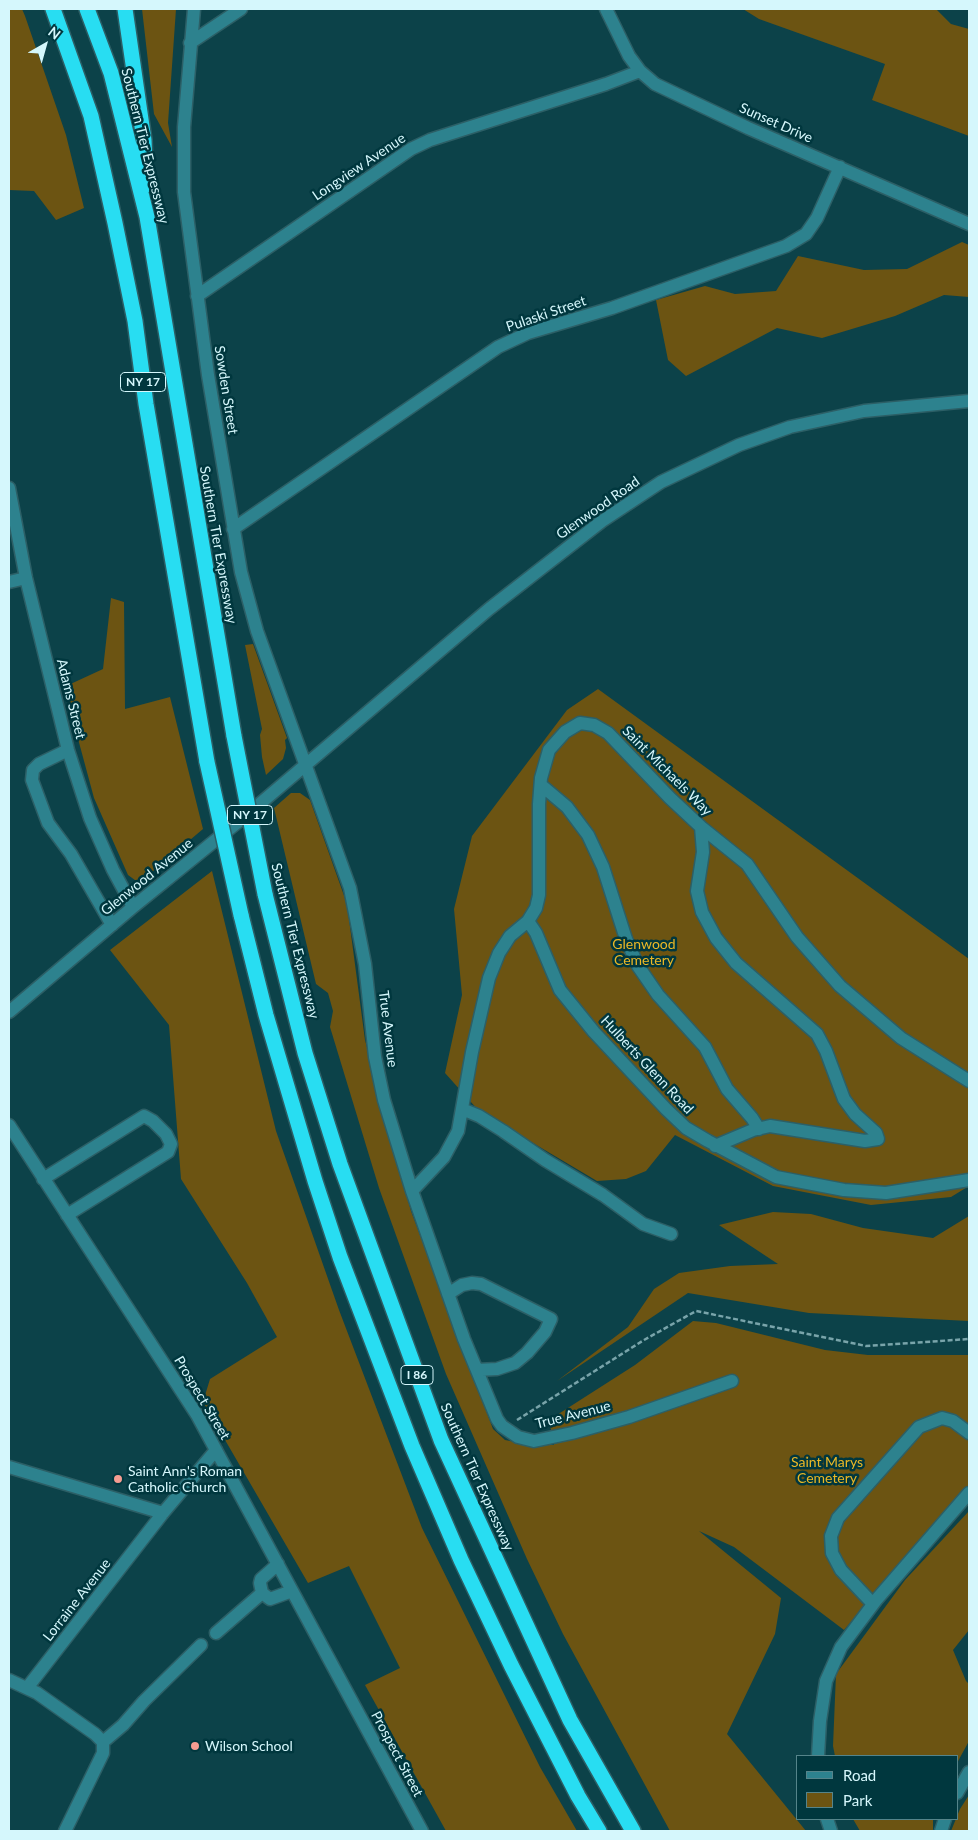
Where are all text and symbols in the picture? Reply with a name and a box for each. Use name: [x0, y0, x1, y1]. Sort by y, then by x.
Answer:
north arrow: [20, 20, 70, 70]
text: N: [45, 23, 64, 43]
street label: Southern Tier Expressway: [118, 66, 172, 226]
street label: Sunset Drive: [737, 99, 815, 147]
street label: Longview Avenue: [309, 130, 409, 204]
street label: Pulaski Street: [504, 292, 588, 336]
street label: Sowden Street: [211, 344, 241, 436]
road number: NY 17: [120, 372, 166, 392]
street label: Southern Tier Expressway: [196, 465, 240, 625]
street label: Glenwood Road: [553, 473, 643, 543]
street label: Adams Street: [53, 657, 89, 741]
street label: Saint Michaels Way: [619, 723, 715, 819]
road number: NY 17: [228, 806, 272, 824]
street label: Glenwood Avenue: [98, 835, 196, 919]
street label: Southern Tier Expressway: [268, 861, 322, 1021]
park label: Glenwood Cemetery: [612, 936, 676, 969]
street label: True Avenue: [375, 990, 401, 1068]
street label: Hulberts Glenn Road: [597, 1013, 697, 1117]
street label: Prospect Street: [170, 1353, 234, 1443]
road number: I 86: [401, 1366, 433, 1384]
street label: True Avenue: [534, 1398, 612, 1432]
street label: Southern Tier Expressway: [437, 1401, 517, 1553]
park label: Saint Marys Cemetery: [791, 1454, 863, 1486]
place label: Saint Ann's Roman Catholic Church: [128, 1463, 242, 1495]
marker: Saint Ann's Roman Catholic Church: [112, 1473, 124, 1485]
street label: Lorraine Avenue: [40, 1555, 114, 1645]
street label: Prospect Street: [367, 1708, 427, 1800]
place label: Wilson School: [205, 1738, 293, 1754]
marker: Wilson School: [189, 1740, 201, 1752]
legend: [796, 1755, 958, 1820]
text: Road: [843, 1766, 876, 1784]
text: Park: [843, 1791, 872, 1809]

